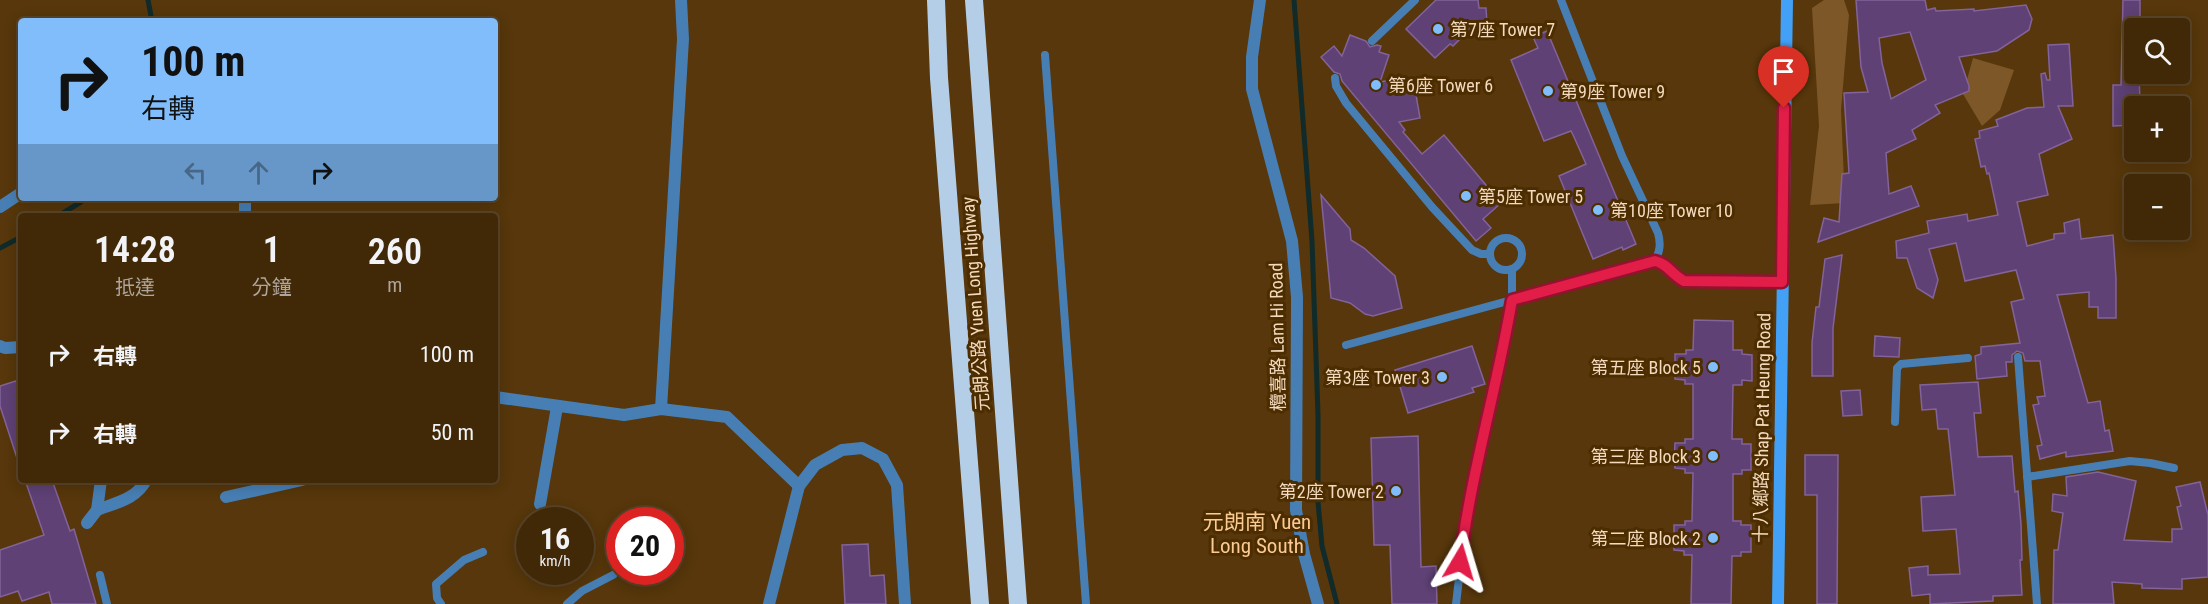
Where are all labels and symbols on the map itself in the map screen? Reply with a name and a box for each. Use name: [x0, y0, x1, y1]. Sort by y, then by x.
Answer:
place label: 第7座 Tower 7: [1450, 19, 1555, 40]
marker: 第7座 Tower 7: [1431, 22, 1445, 36]
pin: [1758, 46, 1809, 108]
place label: 第6座 Tower 6: [1388, 75, 1493, 96]
marker: 第6座 Tower 6: [1369, 78, 1383, 92]
place label: 第9座 Tower 9: [1560, 81, 1665, 102]
marker: 第9座 Tower 9: [1541, 84, 1555, 98]
place label: 第5座 Tower 5: [1478, 186, 1583, 207]
marker: 第5座 Tower 5: [1459, 189, 1473, 203]
street label: 元朗公路 Yuen Long Highway: [957, 195, 993, 412]
place label: 第10座 Tower 10: [1610, 200, 1733, 221]
marker: 第10座 Tower 10: [1591, 203, 1605, 217]
street label: 欖喜路 Lam Hi Road: [1265, 263, 1289, 411]
street label: 十八鄉路 Shap Pat Heung Road: [1749, 313, 1775, 543]
place label: 第五座 Block 5: [1590, 357, 1701, 378]
marker: 第五座 Block 5: [1706, 360, 1720, 374]
place label: 第3座 Tower 3: [1325, 367, 1430, 388]
marker: 第3座 Tower 3: [1435, 370, 1449, 384]
place label: 第三座 Block 3: [1590, 446, 1701, 467]
marker: 第三座 Block 3: [1706, 449, 1720, 463]
place label: 第2座 Tower 2: [1279, 481, 1384, 502]
marker: 第2座 Tower 2: [1389, 484, 1403, 498]
speed limit sign: 20: [606, 507, 684, 585]
district label: 元朗南 Yuen Long South: [1203, 510, 1311, 558]
place label: 第二座 Block 2: [1590, 528, 1701, 549]
position arrow: [1428, 530, 1492, 594]
marker: 第二座 Block 2: [1706, 531, 1720, 545]

